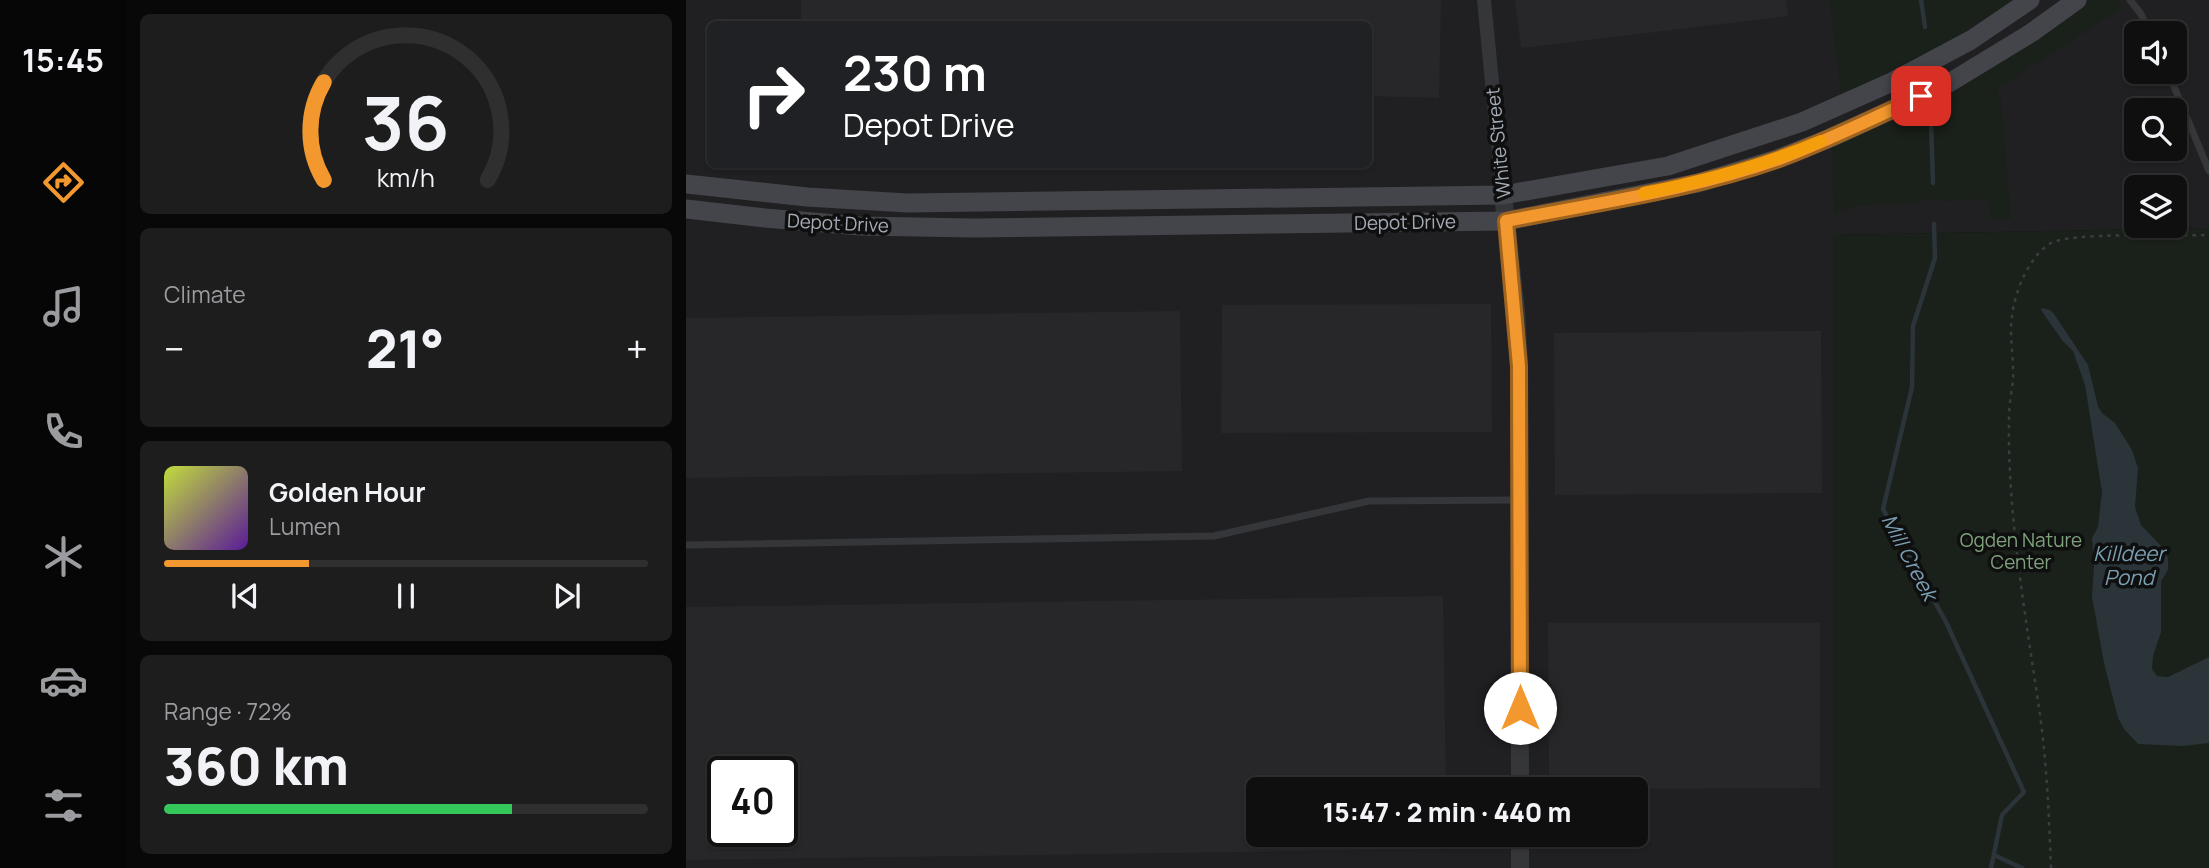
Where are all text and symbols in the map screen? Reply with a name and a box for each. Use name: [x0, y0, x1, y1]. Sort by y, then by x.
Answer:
map controls: [2124, 21, 2187, 238]
button: sound: [2124, 21, 2187, 84]
text: 15:45: [22, 38, 104, 82]
text: 230 m: [843, 39, 987, 106]
icon: right: [728, 49, 819, 140]
pin: [1891, 66, 1951, 126]
text: 36: [362, 72, 450, 172]
icon: arrive: [1902, 77, 1940, 115]
street label: White Street: [1479, 86, 1517, 200]
button: search: [2124, 98, 2187, 161]
text: Depot Drive: [843, 103, 1015, 147]
icon: directions: [39, 158, 88, 207]
text: km/h: [377, 160, 435, 195]
button: layers: [2124, 175, 2187, 238]
street label: Depot Drive: [786, 207, 890, 239]
street label: Depot Drive: [1354, 208, 1456, 236]
text: Climate: [164, 278, 246, 310]
icon: music: [39, 282, 88, 331]
text: 21°: [366, 313, 445, 384]
text: −: [164, 322, 185, 374]
text: +: [626, 322, 648, 374]
icon: phone: [39, 407, 88, 456]
text: Golden Hour: [269, 474, 426, 510]
water label: Mill Creek: [1876, 509, 1946, 607]
text: Lumen: [269, 510, 341, 542]
park label: Ogden Nature Center: [1960, 527, 2082, 575]
icon: climate: [39, 532, 88, 581]
water label: Killdeer Pond: [2093, 539, 2167, 591]
icon: previous: [226, 577, 264, 615]
icon: pause: [387, 577, 425, 615]
icon: next: [548, 577, 586, 615]
icon: car: [39, 656, 88, 705]
position arrow: [1483, 671, 1557, 745]
text: Range · 72%: [164, 695, 292, 727]
text: 360 km: [164, 730, 349, 801]
speed limit sign: 40: [707, 756, 798, 847]
icon: filters: [39, 781, 88, 830]
text: 15:47 · 2 min · 440 m: [1323, 794, 1571, 830]

